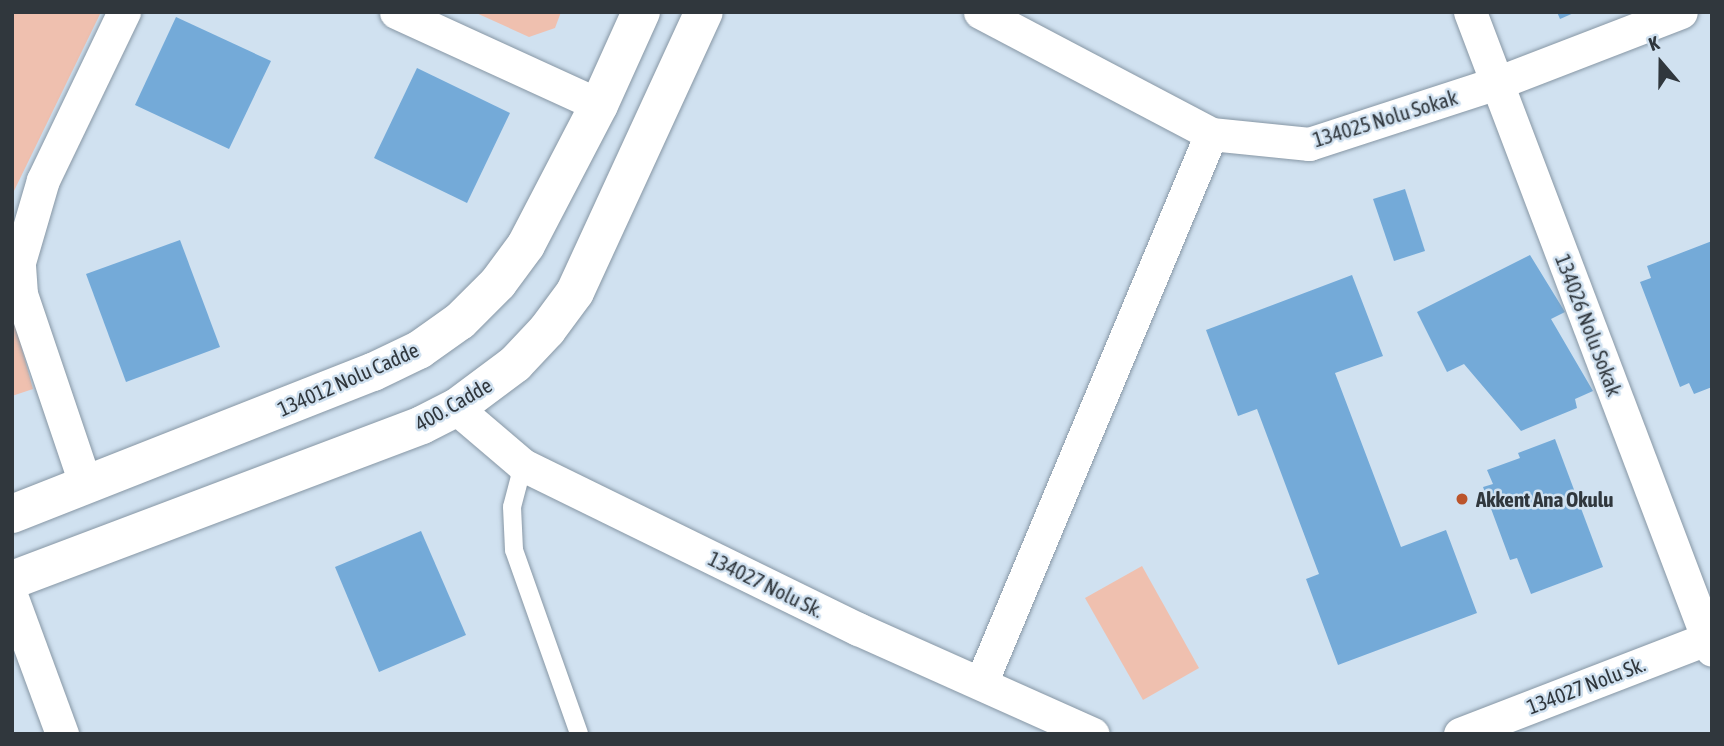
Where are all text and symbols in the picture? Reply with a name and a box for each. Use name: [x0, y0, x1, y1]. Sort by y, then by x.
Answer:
north arrow: [1626, 28, 1696, 98]
text: K: [1646, 31, 1662, 55]
street label: 134025 Nolu Sokak: [1310, 84, 1460, 152]
street label: 134026 Nolu Sokak: [1550, 251, 1628, 399]
street label: 134012 Nolu Cadde: [274, 337, 422, 421]
street label: 400. Cadde: [410, 372, 496, 436]
place label: Akkent Ana Okulu: [1476, 486, 1613, 512]
marker: Akkent Ana Okulu: [1454, 491, 1470, 507]
street label: 134027 Nolu Sk.: [704, 545, 828, 623]
street label: 134027 Nolu Sk.: [1523, 651, 1649, 719]

